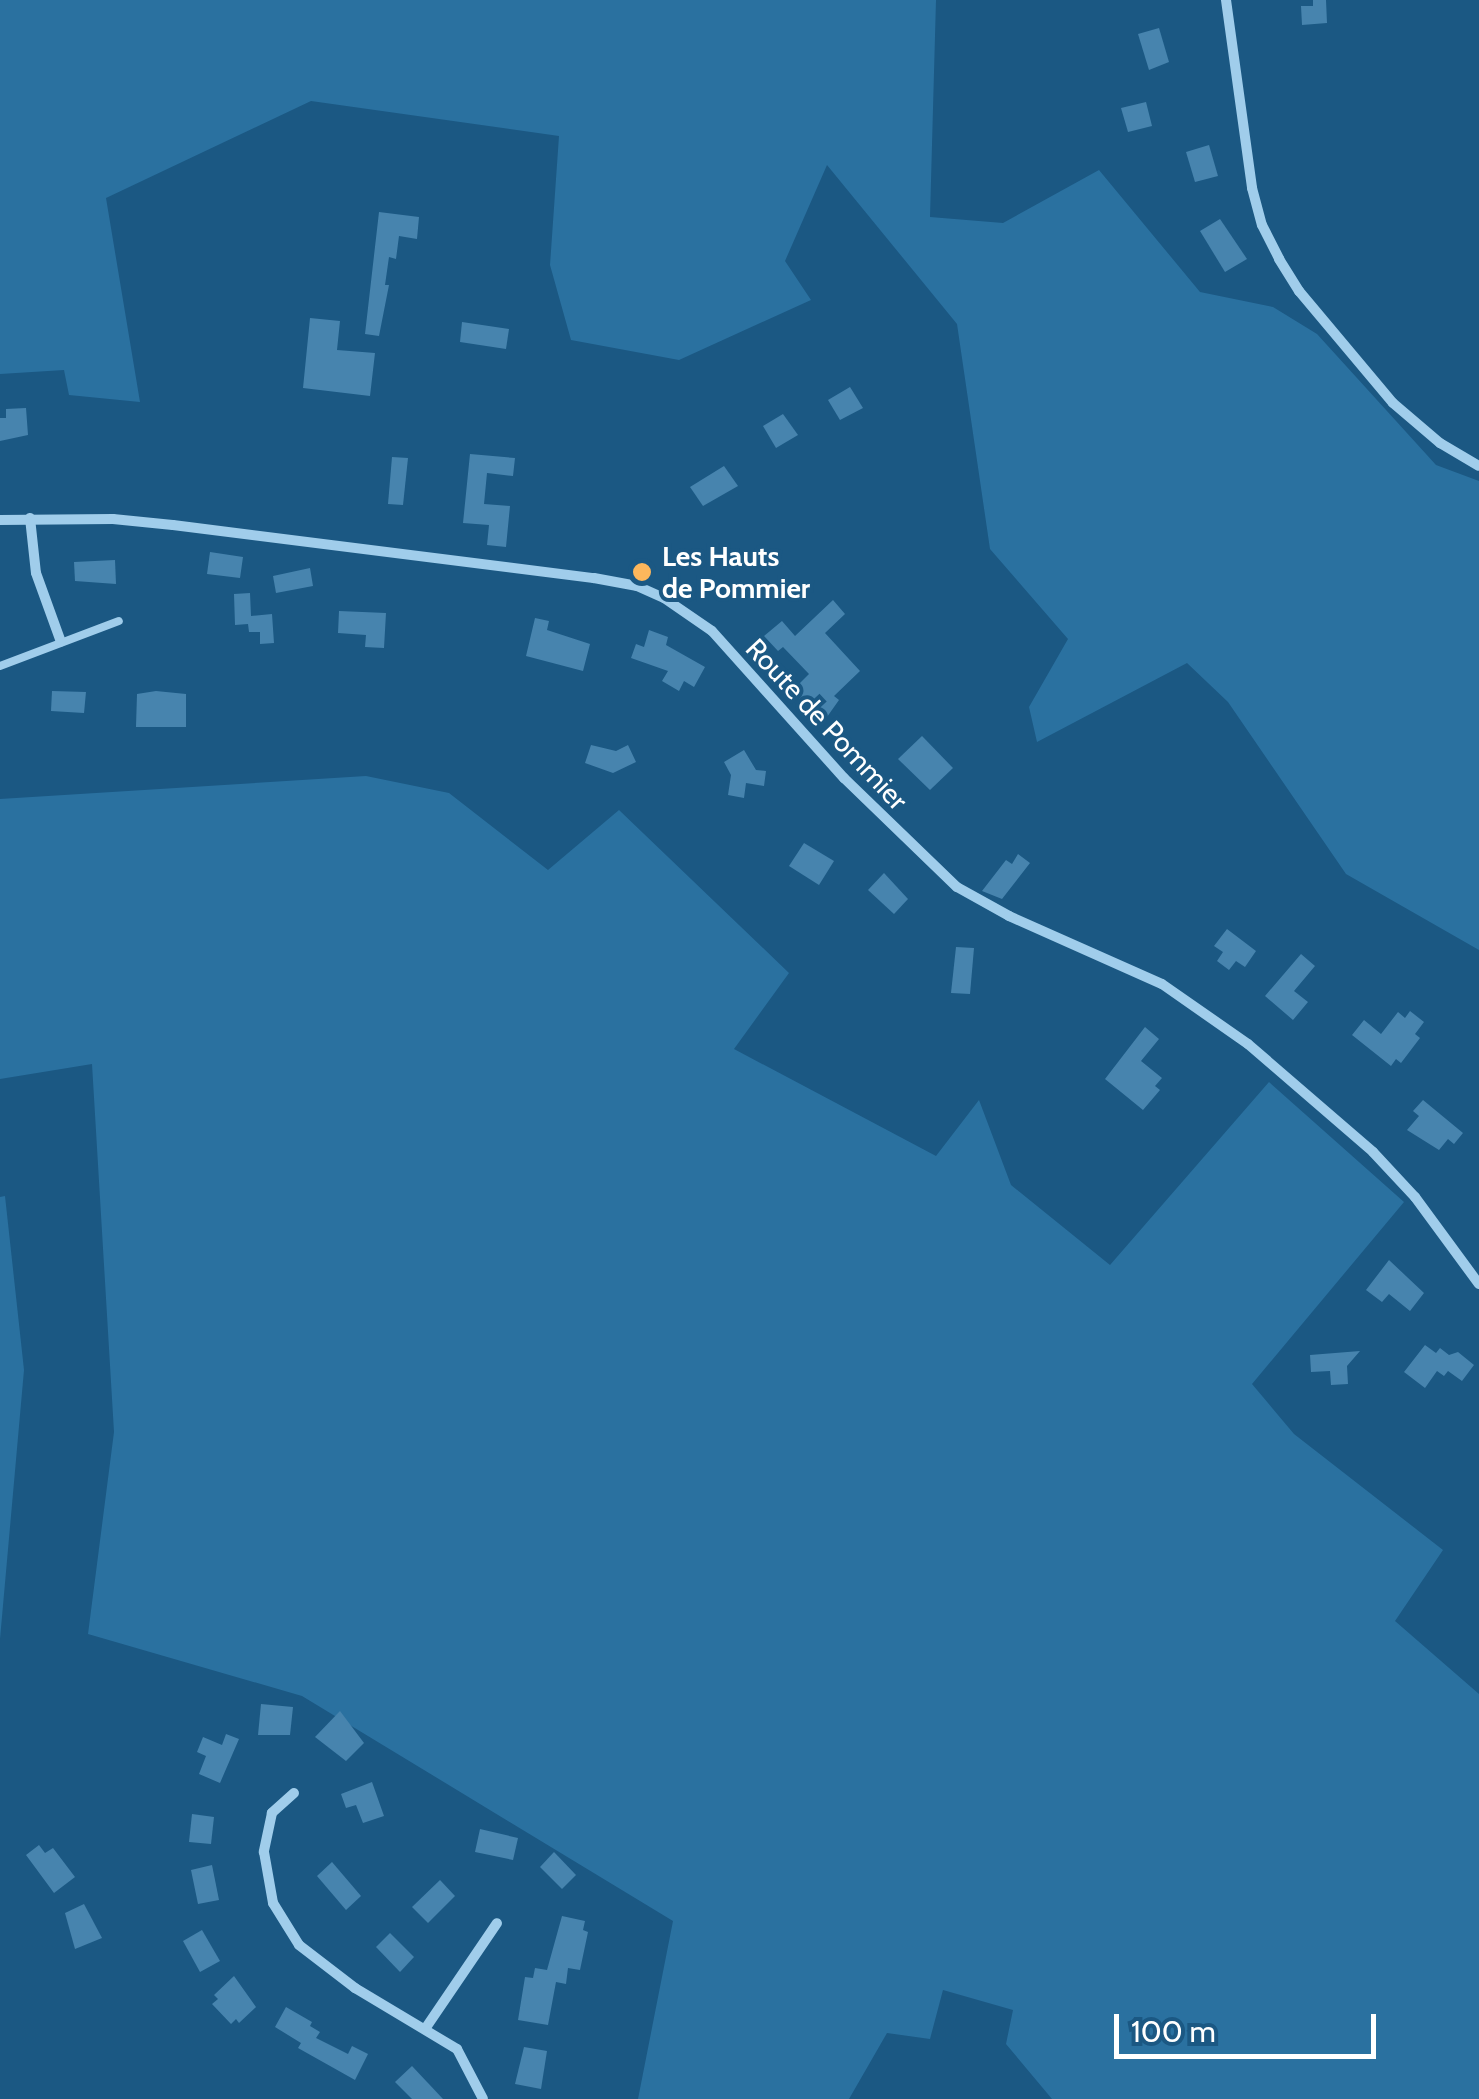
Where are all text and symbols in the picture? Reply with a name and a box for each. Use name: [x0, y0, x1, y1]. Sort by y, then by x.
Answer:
place label: Les Hauts de Pommier: [662, 539, 810, 605]
marker: Les Hauts de Pommier: [631, 561, 653, 583]
street label: Route de Pommier: [739, 631, 915, 817]
scale bar: [1119, 1994, 1382, 2056]
text: 100 m: [1131, 2013, 1216, 2050]

